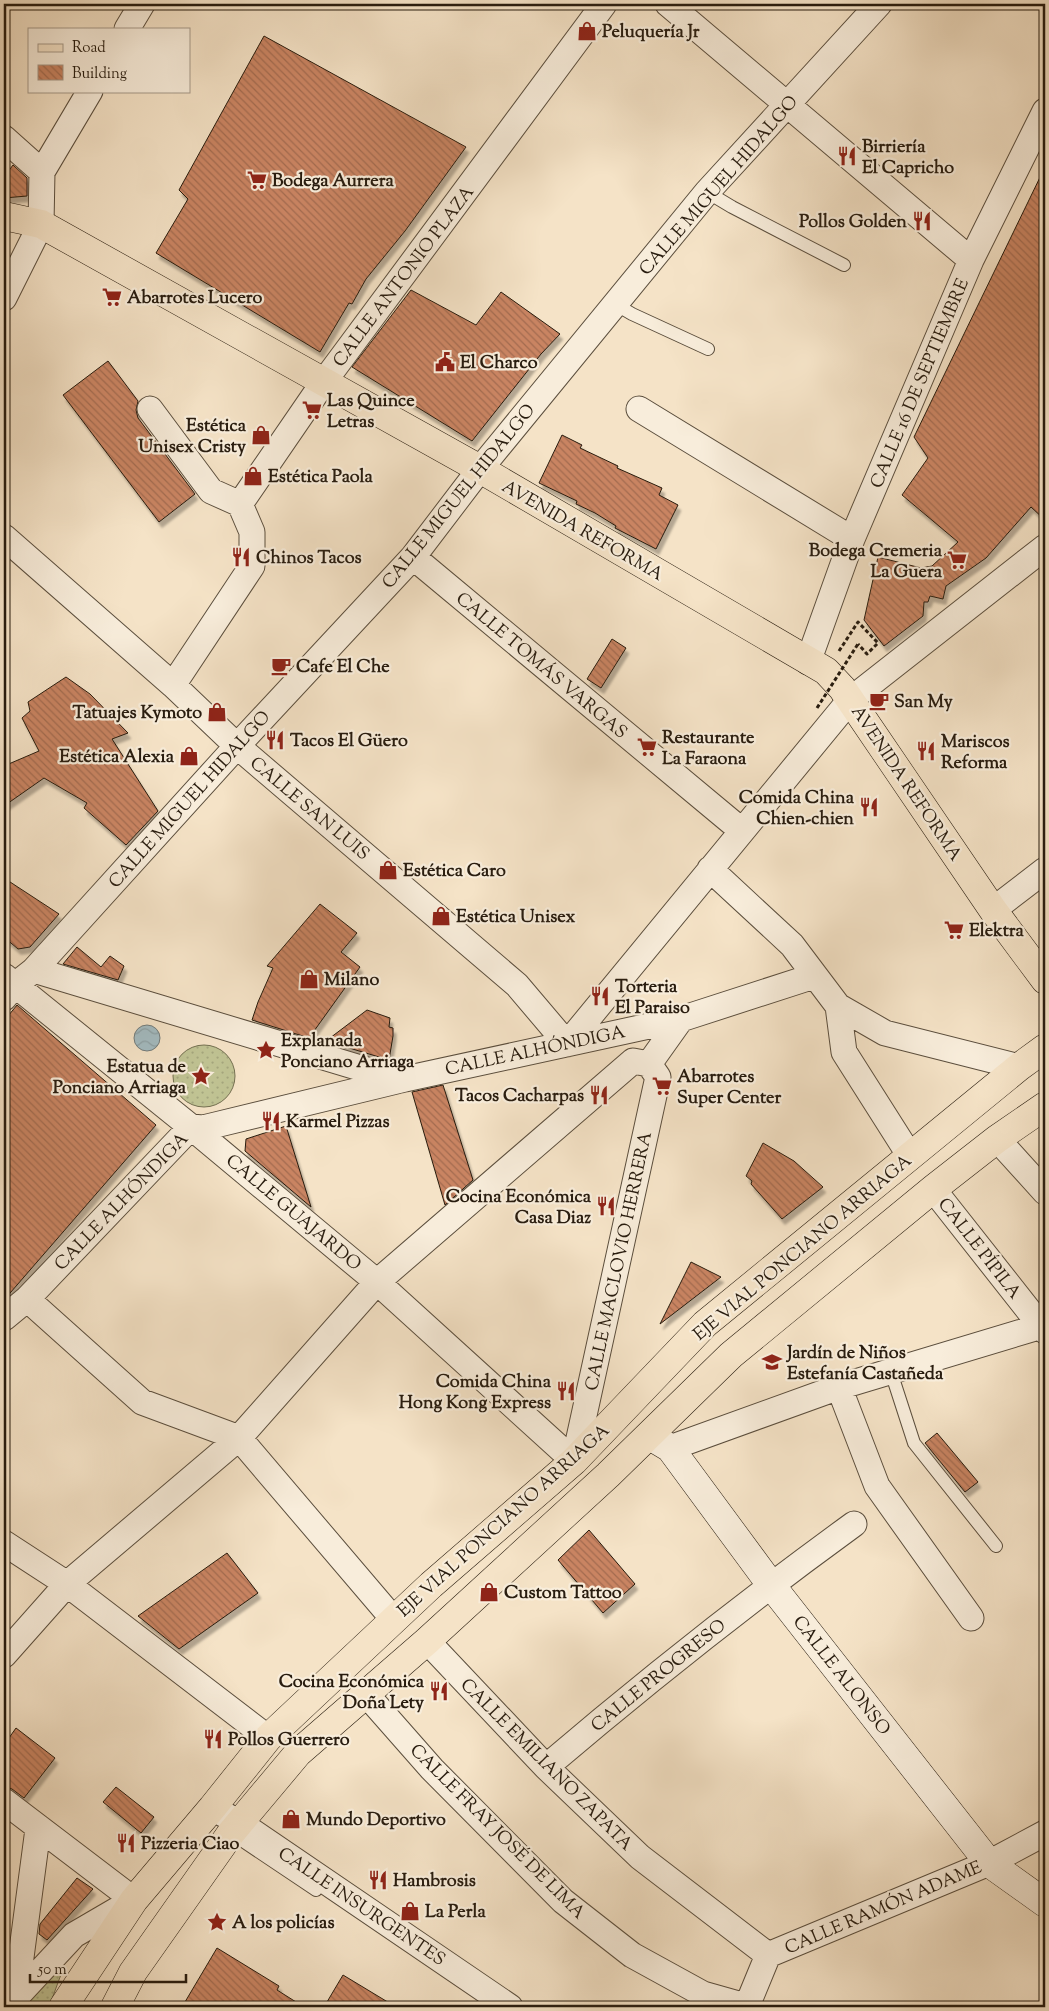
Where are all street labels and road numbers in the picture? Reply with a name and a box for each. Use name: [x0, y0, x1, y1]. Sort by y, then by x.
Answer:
street label: CALLE MIGUEL HIDALGO: [634, 91, 805, 282]
street label: CALLE ANTONIO PLAZA: [328, 181, 482, 373]
street label: CALLE 16 DE SEPTIEMBRE: [865, 275, 977, 493]
street label: CALLE MIGUEL HIDALGO: [377, 399, 542, 595]
street label: AVENIDA REFORMA: [496, 475, 668, 589]
street label: CALLE TOMÁS VARGAS: [449, 587, 632, 746]
street label: AVENIDA REFORMA: [843, 701, 967, 867]
street label: CALLE MIGUEL HIDALGO: [103, 706, 278, 895]
street label: CALLE SAN LUIS: [243, 752, 374, 868]
street label: CALLE ALHÓNDIGA: [443, 1019, 628, 1084]
street label: CALLE ALHÓNDIGA: [49, 1126, 196, 1277]
street label: CALLE MACLOVIO HERRERA: [580, 1129, 660, 1393]
street label: CALLE GUAJARDO: [219, 1149, 366, 1278]
street label: EJE VIAL PONCIANO ARRIAGA: [688, 1149, 918, 1348]
street label: CALLE PÍPILA: [931, 1193, 1027, 1306]
street label: EJE VIAL PONCIANO ARRIAGA: [392, 1419, 617, 1624]
street label: CALLE ALONSO: [785, 1611, 896, 1742]
street label: CALLE PROGRESO: [586, 1614, 732, 1739]
street label: CALLE EMILIANO ZAPATA: [453, 1673, 638, 1858]
street label: CALLE FRAY JOSÉ DE LIMA: [403, 1739, 591, 1926]
street label: CALLE INSURGENTES: [272, 1842, 450, 1974]
street label: CALLE RAMÓN ADAME: [781, 1855, 986, 1962]

